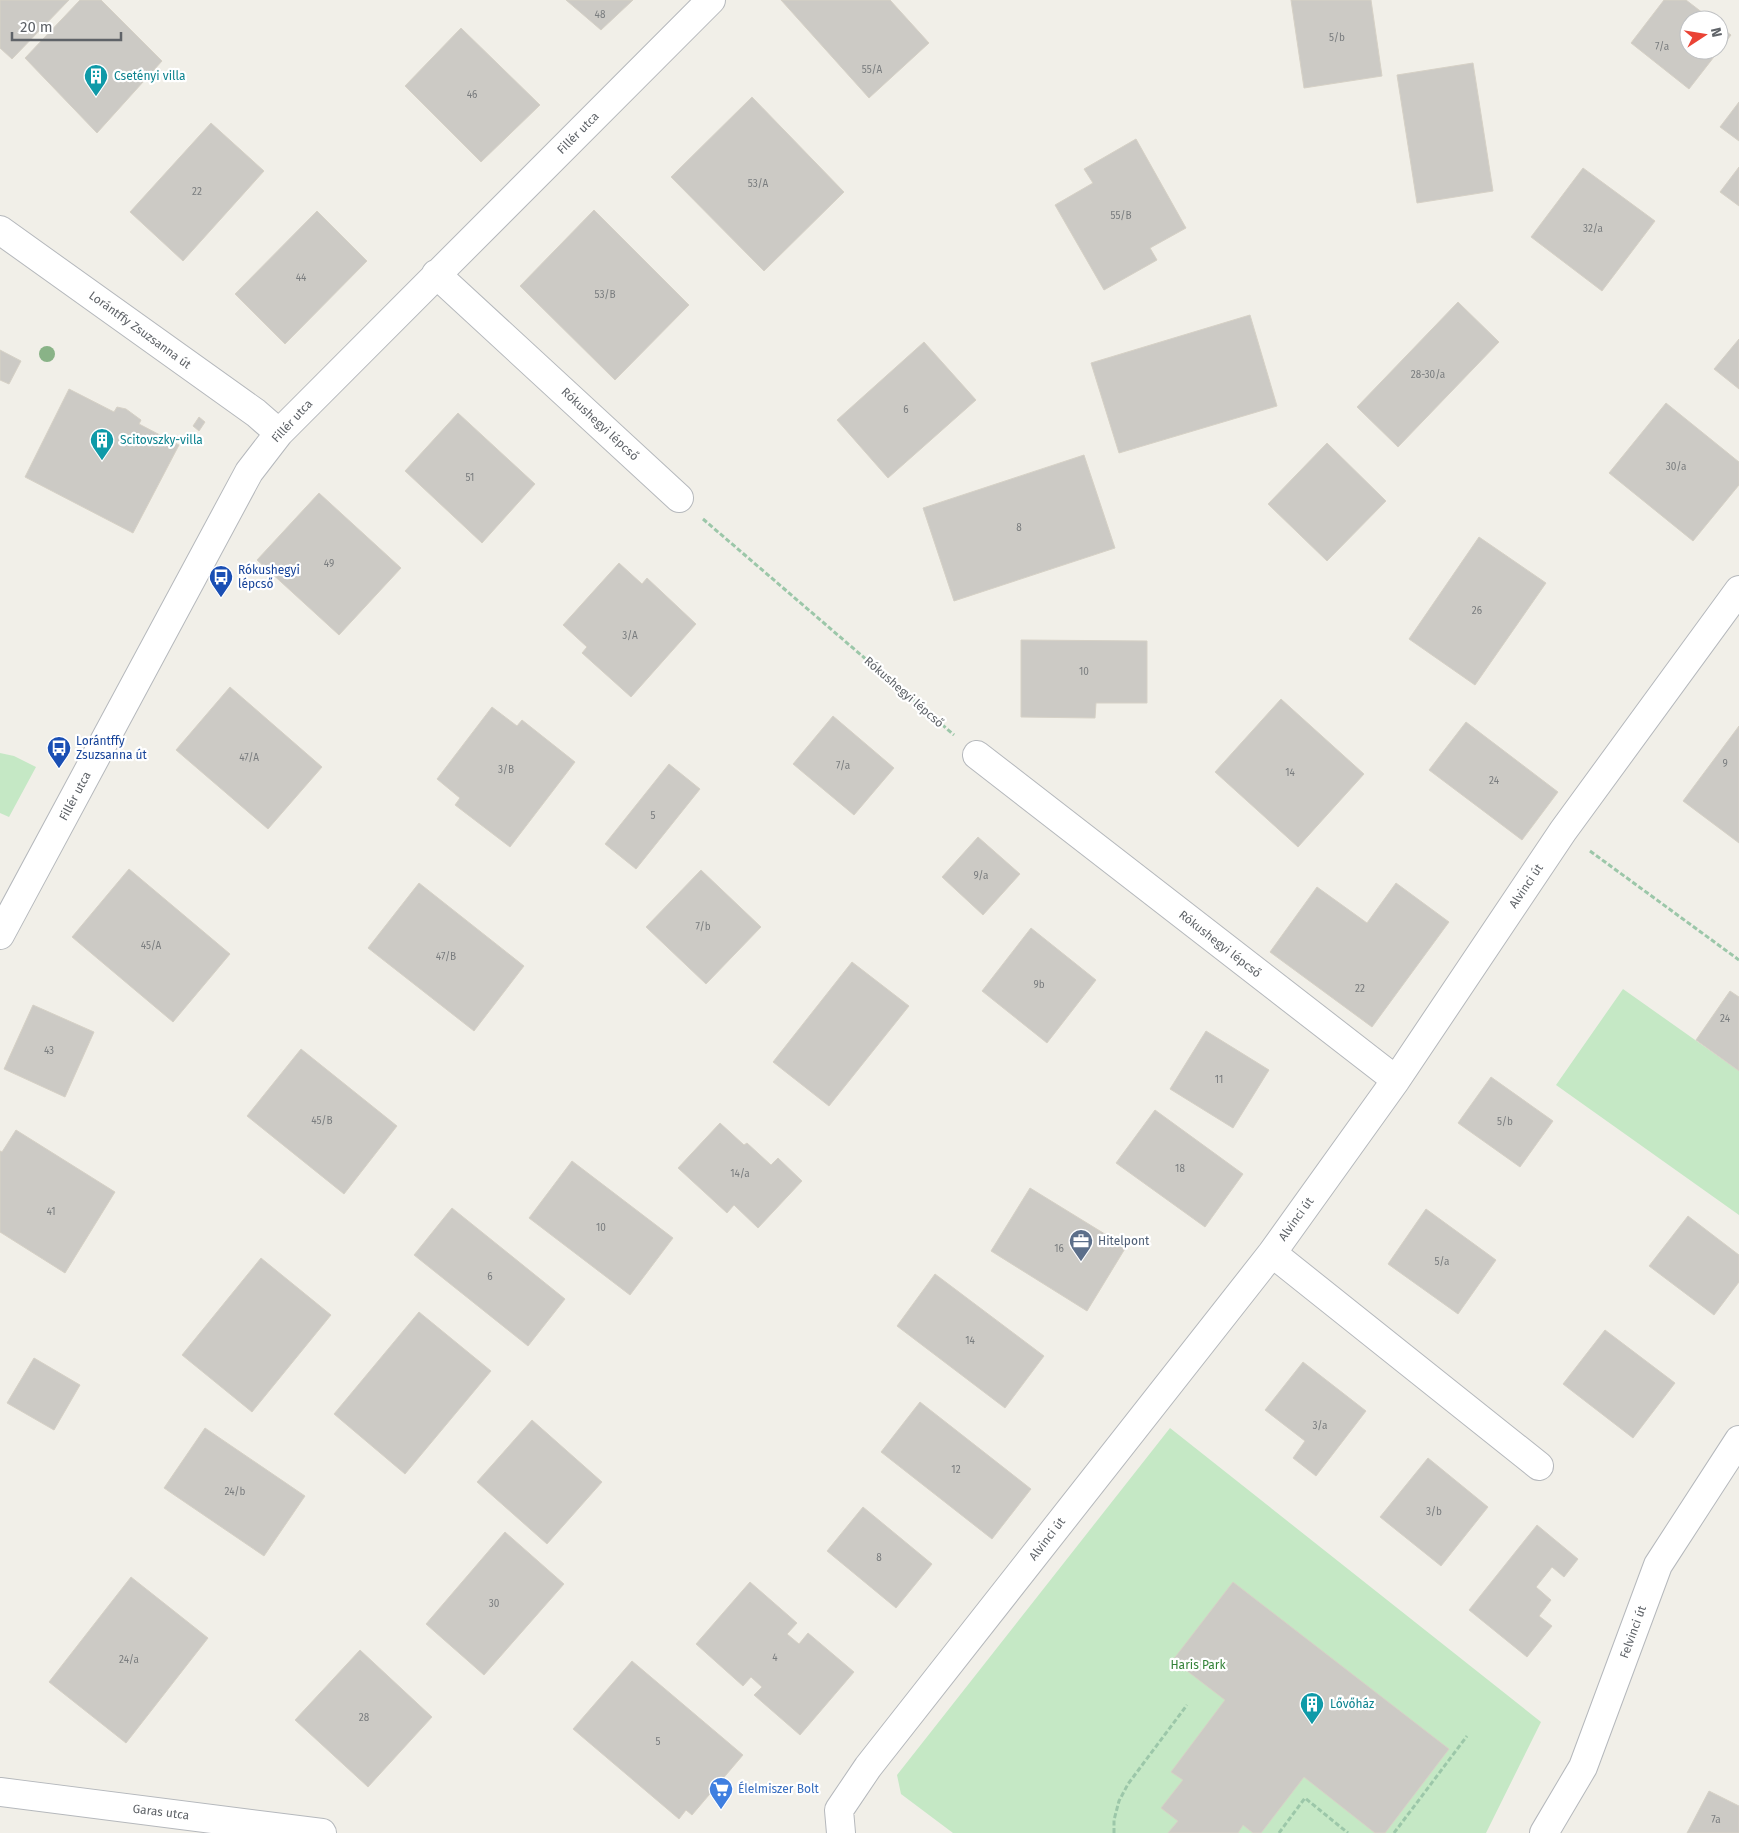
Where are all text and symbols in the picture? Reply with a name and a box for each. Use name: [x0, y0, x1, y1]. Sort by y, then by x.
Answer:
house number: 48: [595, 9, 606, 21]
scale bar: [12, 10, 121, 42]
north arrow: [1679, 10, 1729, 60]
text: 20 m: [20, 18, 53, 36]
text: N: [1707, 26, 1726, 39]
house number: 5/b: [1329, 32, 1345, 44]
house number: 7/a: [1655, 41, 1669, 53]
building icon: Csetényi villa: [83, 63, 109, 97]
house number: 55/A: [862, 64, 882, 76]
place label: Csetényi villa: [114, 69, 186, 83]
house number: 46: [467, 89, 477, 101]
street label: Fillér utca: [554, 109, 602, 157]
house number: 53/A: [748, 178, 768, 190]
house number: 22: [192, 186, 202, 198]
house number: 55/B: [1110, 210, 1132, 222]
house number: 32/a: [1583, 223, 1603, 235]
house number: 44: [296, 272, 307, 284]
street label: Lorántffy Zsuzsanna út: [86, 288, 194, 372]
house number: 53/B: [594, 289, 616, 301]
house number: 28-30/a: [1411, 369, 1445, 381]
street label: Rókushegyi lépcső: [558, 385, 642, 463]
street label: Fillér utca: [269, 397, 315, 445]
house number: 6: [903, 404, 909, 416]
building icon: Scitovszky-villa: [89, 427, 115, 461]
place label: Scitovszky-villa: [120, 433, 203, 447]
house number: 30/a: [1666, 461, 1686, 473]
house number: 51: [466, 472, 474, 484]
house number: 8: [1016, 522, 1022, 534]
house number: 49: [324, 558, 334, 570]
place label: Rókushegyi lépcső: [238, 563, 300, 591]
bus stop icon: Rókushegyi lépcső: [208, 564, 234, 598]
house number: 26: [1472, 605, 1482, 617]
house number: 3/A: [622, 630, 638, 642]
street label: Rókushegyi lépcső: [861, 654, 947, 730]
house number: 10: [1079, 666, 1089, 678]
place label: Lorántffy Zsuzsanna út: [76, 734, 148, 762]
bus stop icon: Lorántffy Zsuzsanna út: [46, 735, 72, 769]
house number: 47/A: [239, 752, 259, 764]
house number: 9: [1722, 758, 1728, 770]
house number: 7/a: [836, 760, 850, 772]
house number: 3/B: [498, 764, 514, 776]
house number: 14: [1285, 767, 1296, 779]
street label: Fillér utca: [56, 769, 94, 823]
house number: 24: [1489, 775, 1500, 787]
house number: 5: [650, 810, 656, 822]
street label: Alvinci út: [1506, 861, 1546, 911]
house number: 9/a: [974, 870, 989, 882]
street label: Rókushegyi lépcső: [1176, 908, 1264, 980]
house number: 7/b: [695, 921, 711, 933]
house number: 45/A: [141, 940, 162, 952]
house number: 47/B: [436, 951, 456, 963]
house number: 9b: [1033, 979, 1045, 991]
house number: 22: [1355, 983, 1365, 995]
house number: 24: [1720, 1013, 1731, 1025]
house number: 43: [44, 1045, 54, 1057]
house number: 11: [1215, 1074, 1223, 1086]
house number: 45/B: [311, 1115, 333, 1127]
house number: 5/b: [1497, 1116, 1513, 1128]
house number: 18: [1175, 1163, 1185, 1175]
house number: 14/a: [730, 1168, 750, 1180]
street label: Alvinci út: [1276, 1194, 1317, 1243]
house number: 41: [46, 1206, 56, 1218]
house number: 10: [596, 1222, 606, 1234]
office icon: Hitelpont: [1068, 1228, 1094, 1262]
place label: Hitelpont: [1098, 1234, 1150, 1248]
house number: 16: [1054, 1243, 1064, 1255]
house number: 5/a: [1435, 1256, 1449, 1268]
house number: 6: [487, 1271, 493, 1283]
house number: 14: [965, 1335, 976, 1347]
house number: 3/a: [1313, 1420, 1327, 1432]
house number: 12: [951, 1464, 961, 1476]
house number: 24/b: [225, 1486, 246, 1498]
house number: 3/b: [1426, 1506, 1442, 1518]
street label: Alvinci út: [1026, 1514, 1068, 1563]
house number: 8: [876, 1552, 882, 1564]
house number: 30: [489, 1598, 500, 1610]
street label: Felvinci út: [1617, 1603, 1649, 1660]
house number: 4: [772, 1652, 778, 1664]
house number: 24/a: [119, 1654, 139, 1666]
park label: Haris Park: [1170, 1658, 1226, 1672]
building icon: Lővőház: [1299, 1691, 1325, 1725]
place label: Lővőház: [1330, 1697, 1374, 1711]
house number: 28: [359, 1712, 370, 1724]
house number: 5: [655, 1736, 661, 1748]
supermarket icon: Élelmiszer Bolt: [708, 1776, 734, 1810]
place label: Élelmiszer Bolt: [738, 1781, 819, 1796]
street label: Garas utca: [132, 1802, 190, 1822]
house number: 7a: [1711, 1814, 1721, 1826]

